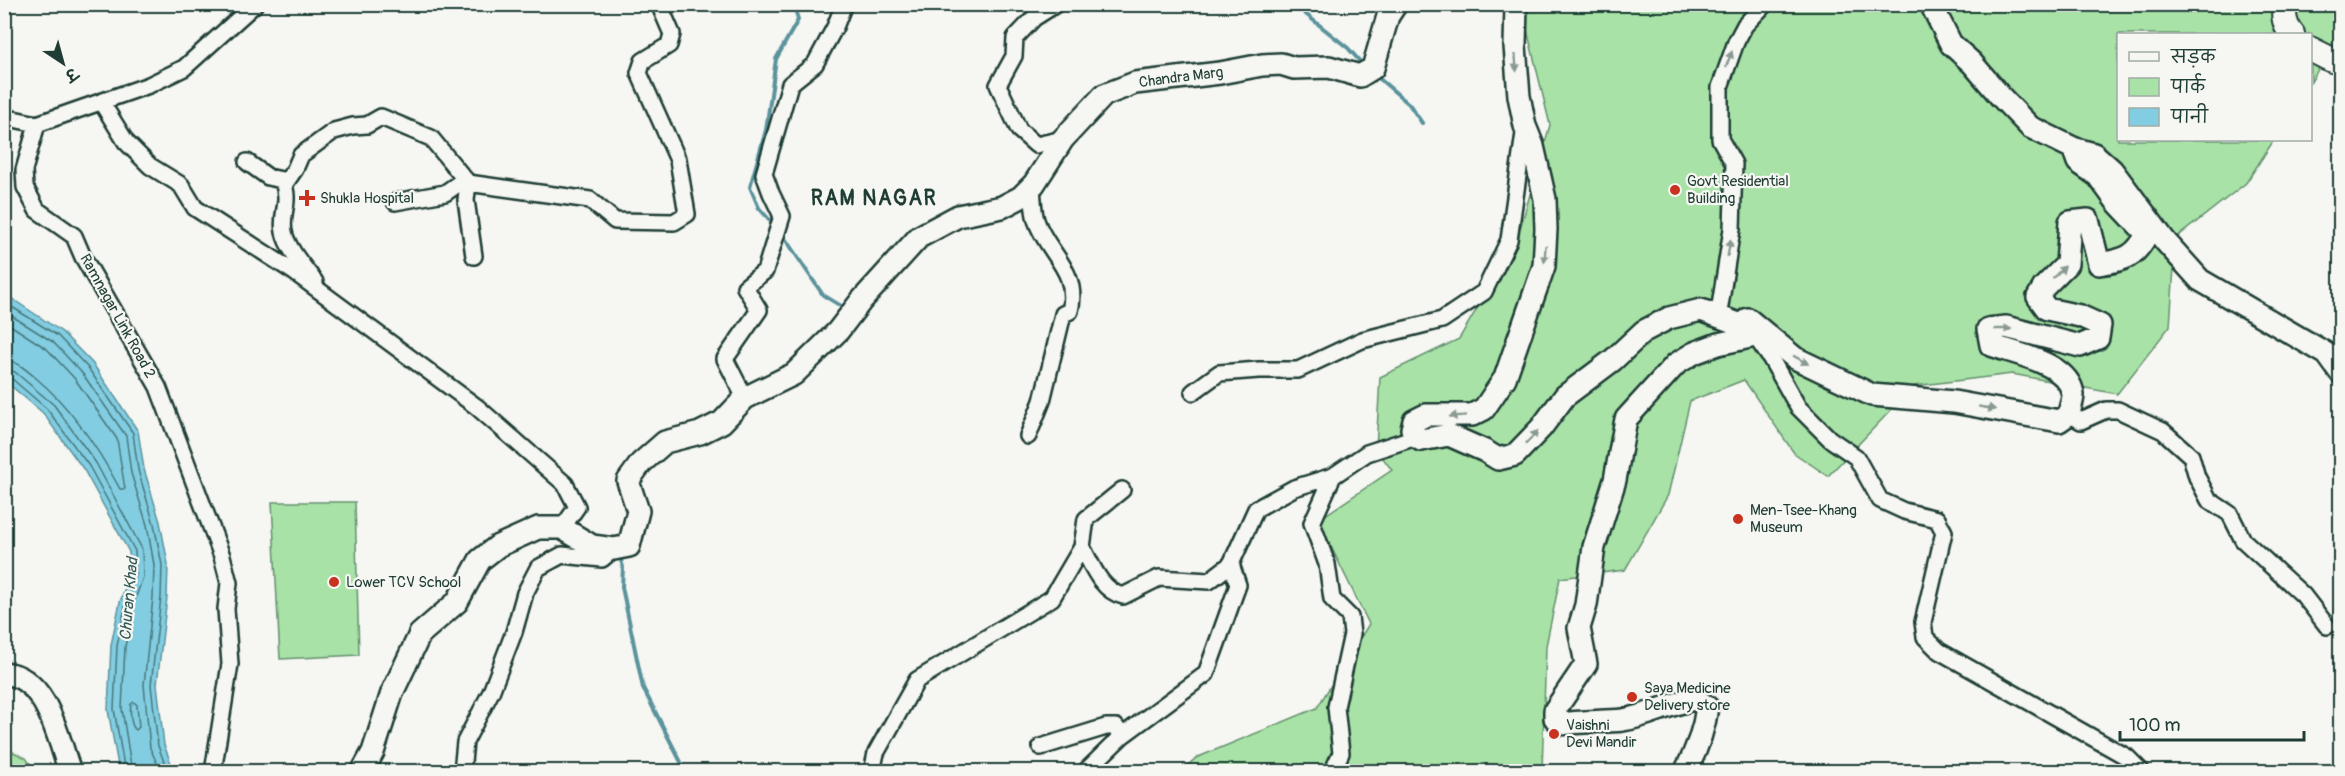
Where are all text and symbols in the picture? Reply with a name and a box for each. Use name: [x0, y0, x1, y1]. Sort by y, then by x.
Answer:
north arrow: [33, 33, 93, 93]
legend: [2117, 33, 2312, 141]
text: सड़क: [2170, 46, 2216, 69]
one-way arrow: [1725, 50, 1735, 68]
one-way arrow: [1511, 53, 1521, 72]
text: उ: [60, 62, 83, 86]
street label: Chandra Marg: [1138, 63, 1224, 92]
text: पार्क: [2170, 73, 2206, 99]
text: पानी: [2170, 103, 2209, 129]
place label: Govt Residential Building: [1687, 172, 1789, 208]
marker: Govt Residential Building: [1668, 183, 1682, 197]
district label: RAM NAGAR: [811, 185, 937, 212]
marker: Shukla Hospital: [298, 189, 316, 207]
place label: Shukla Hospital: [320, 189, 414, 208]
one-way arrow: [1725, 239, 1734, 258]
one-way arrow: [1540, 245, 1549, 264]
street label: Ramnagar Link Road 2: [75, 251, 160, 382]
one-way arrow: [2052, 266, 2066, 280]
one-way arrow: [1993, 324, 2012, 334]
one-way arrow: [1793, 355, 1810, 365]
one-way arrow: [1977, 403, 1996, 412]
one-way arrow: [1449, 411, 1468, 420]
one-way arrow: [1525, 430, 1539, 444]
place label: Men-Tsee-Khang Museum: [1750, 501, 1857, 537]
marker: Men-Tsee-Khang Museum: [1731, 512, 1745, 526]
water label: Churan Khad: [115, 555, 143, 641]
place label: Lower TCV School: [346, 573, 461, 592]
marker: Lower TCV School: [327, 575, 341, 589]
place label: Saya Medicine Delivery store: [1644, 679, 1731, 715]
marker: Saya Medicine Delivery store: [1625, 690, 1639, 704]
scale bar: [2120, 704, 2304, 742]
text: 100 m: [2129, 714, 2181, 737]
place label: Vaishni Devi Mandir: [1566, 716, 1637, 752]
marker: Vaishni Devi Mandir: [1547, 727, 1561, 741]

